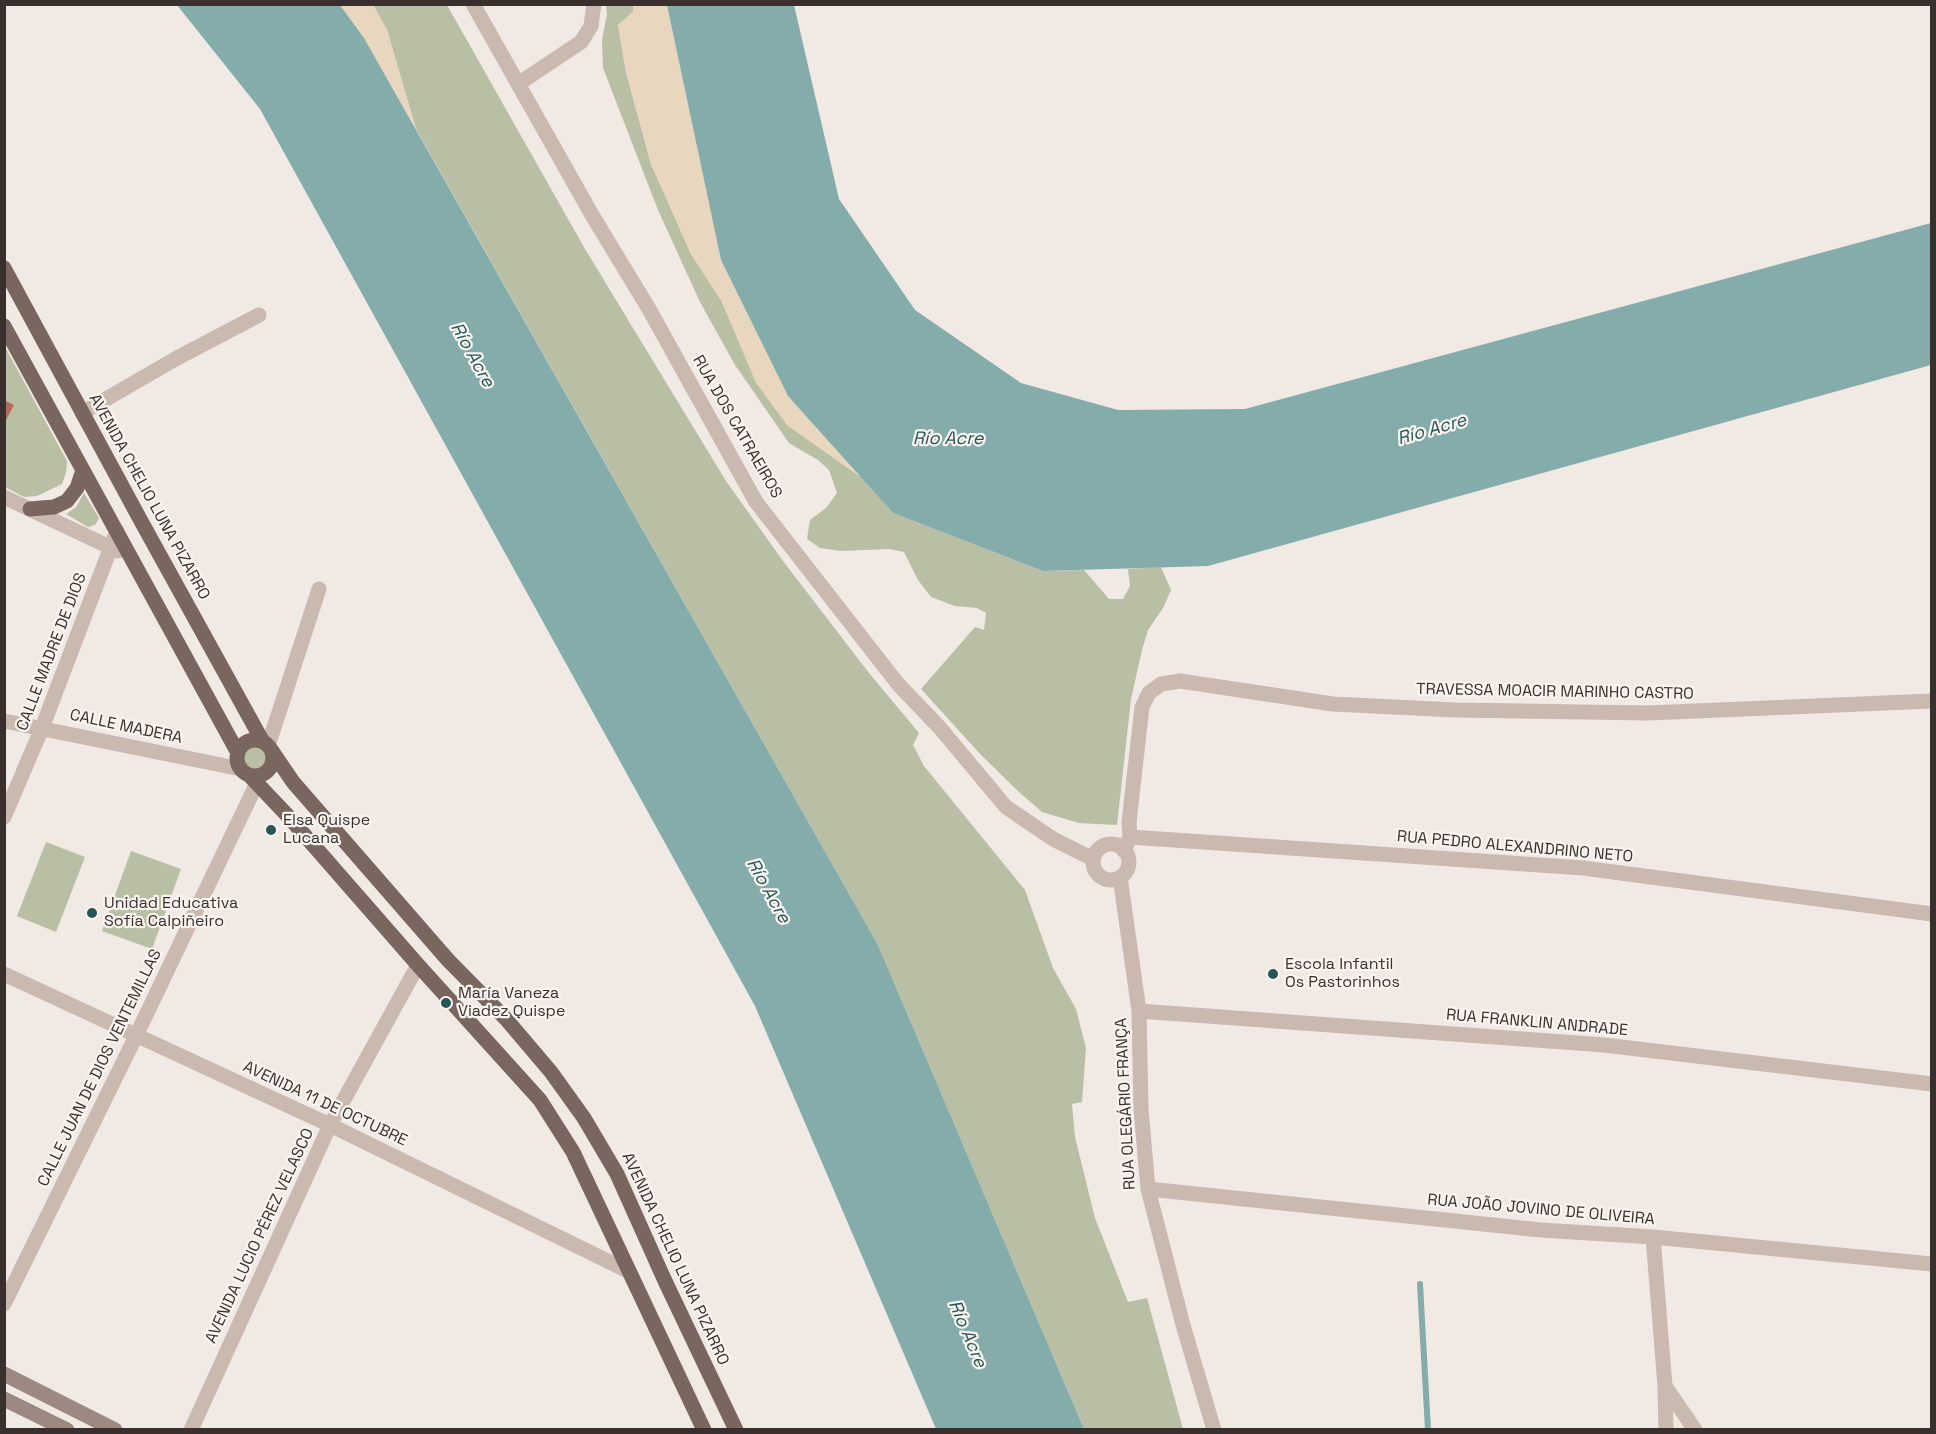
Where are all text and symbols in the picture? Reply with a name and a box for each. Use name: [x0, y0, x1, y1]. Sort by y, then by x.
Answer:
water label: Río Acre: [445, 319, 499, 391]
street label: RUA DOS CATRAEIROS: [688, 352, 786, 502]
street label: AVENIDA CHELIO LUNA PIZARRO: [84, 391, 214, 603]
water label: Río Acre: [1395, 410, 1469, 450]
water label: Río Acre: [913, 428, 983, 450]
street label: CALLE MADRE DE DIOS: [13, 570, 91, 734]
street label: TRAVESSA MOACIR MARINHO CASTRO: [1416, 680, 1694, 704]
street label: CALLE MADERA: [68, 706, 184, 748]
place label: Elsa Quispe Lucana: [283, 811, 370, 849]
marker: Elsa Quispe Lucana: [264, 823, 278, 837]
street label: RUA PEDRO ALEXANDRINO NETO: [1396, 827, 1634, 867]
water label: Río Acre: [741, 855, 795, 927]
place label: Unidad Educativa Sofía Calpiñeiro: [104, 894, 238, 932]
marker: Unidad Educativa Sofía Calpiñeiro: [85, 906, 99, 920]
street label: CALLE JUAN DE DIOS VENTEMILLAS: [34, 946, 166, 1190]
place label: Escola Infantil Os Pastorinhos: [1285, 955, 1400, 993]
marker: Escola Infantil Os Pastorinhos: [1266, 967, 1280, 981]
place label: María Vaneza Viadez Quispe: [458, 984, 565, 1022]
marker: María Vaneza Viadez Quispe: [439, 996, 453, 1010]
street label: RUA FRANKLIN ANDRADE: [1445, 1005, 1629, 1041]
street label: RUA OLEGÁRIO FRANÇA: [1112, 1017, 1140, 1191]
street label: AVENIDA 11 DE OCTUBRE: [240, 1057, 410, 1151]
street label: AVENIDA LUCIO PÉREZ VELASCO: [202, 1125, 318, 1347]
street label: AVENIDA CHELIO LUNA PIZARRO: [617, 1150, 733, 1368]
street label: RUA JOÃO JOVINO DE OLIVEIRA: [1426, 1190, 1656, 1230]
water label: Río Acre: [943, 1297, 991, 1371]

